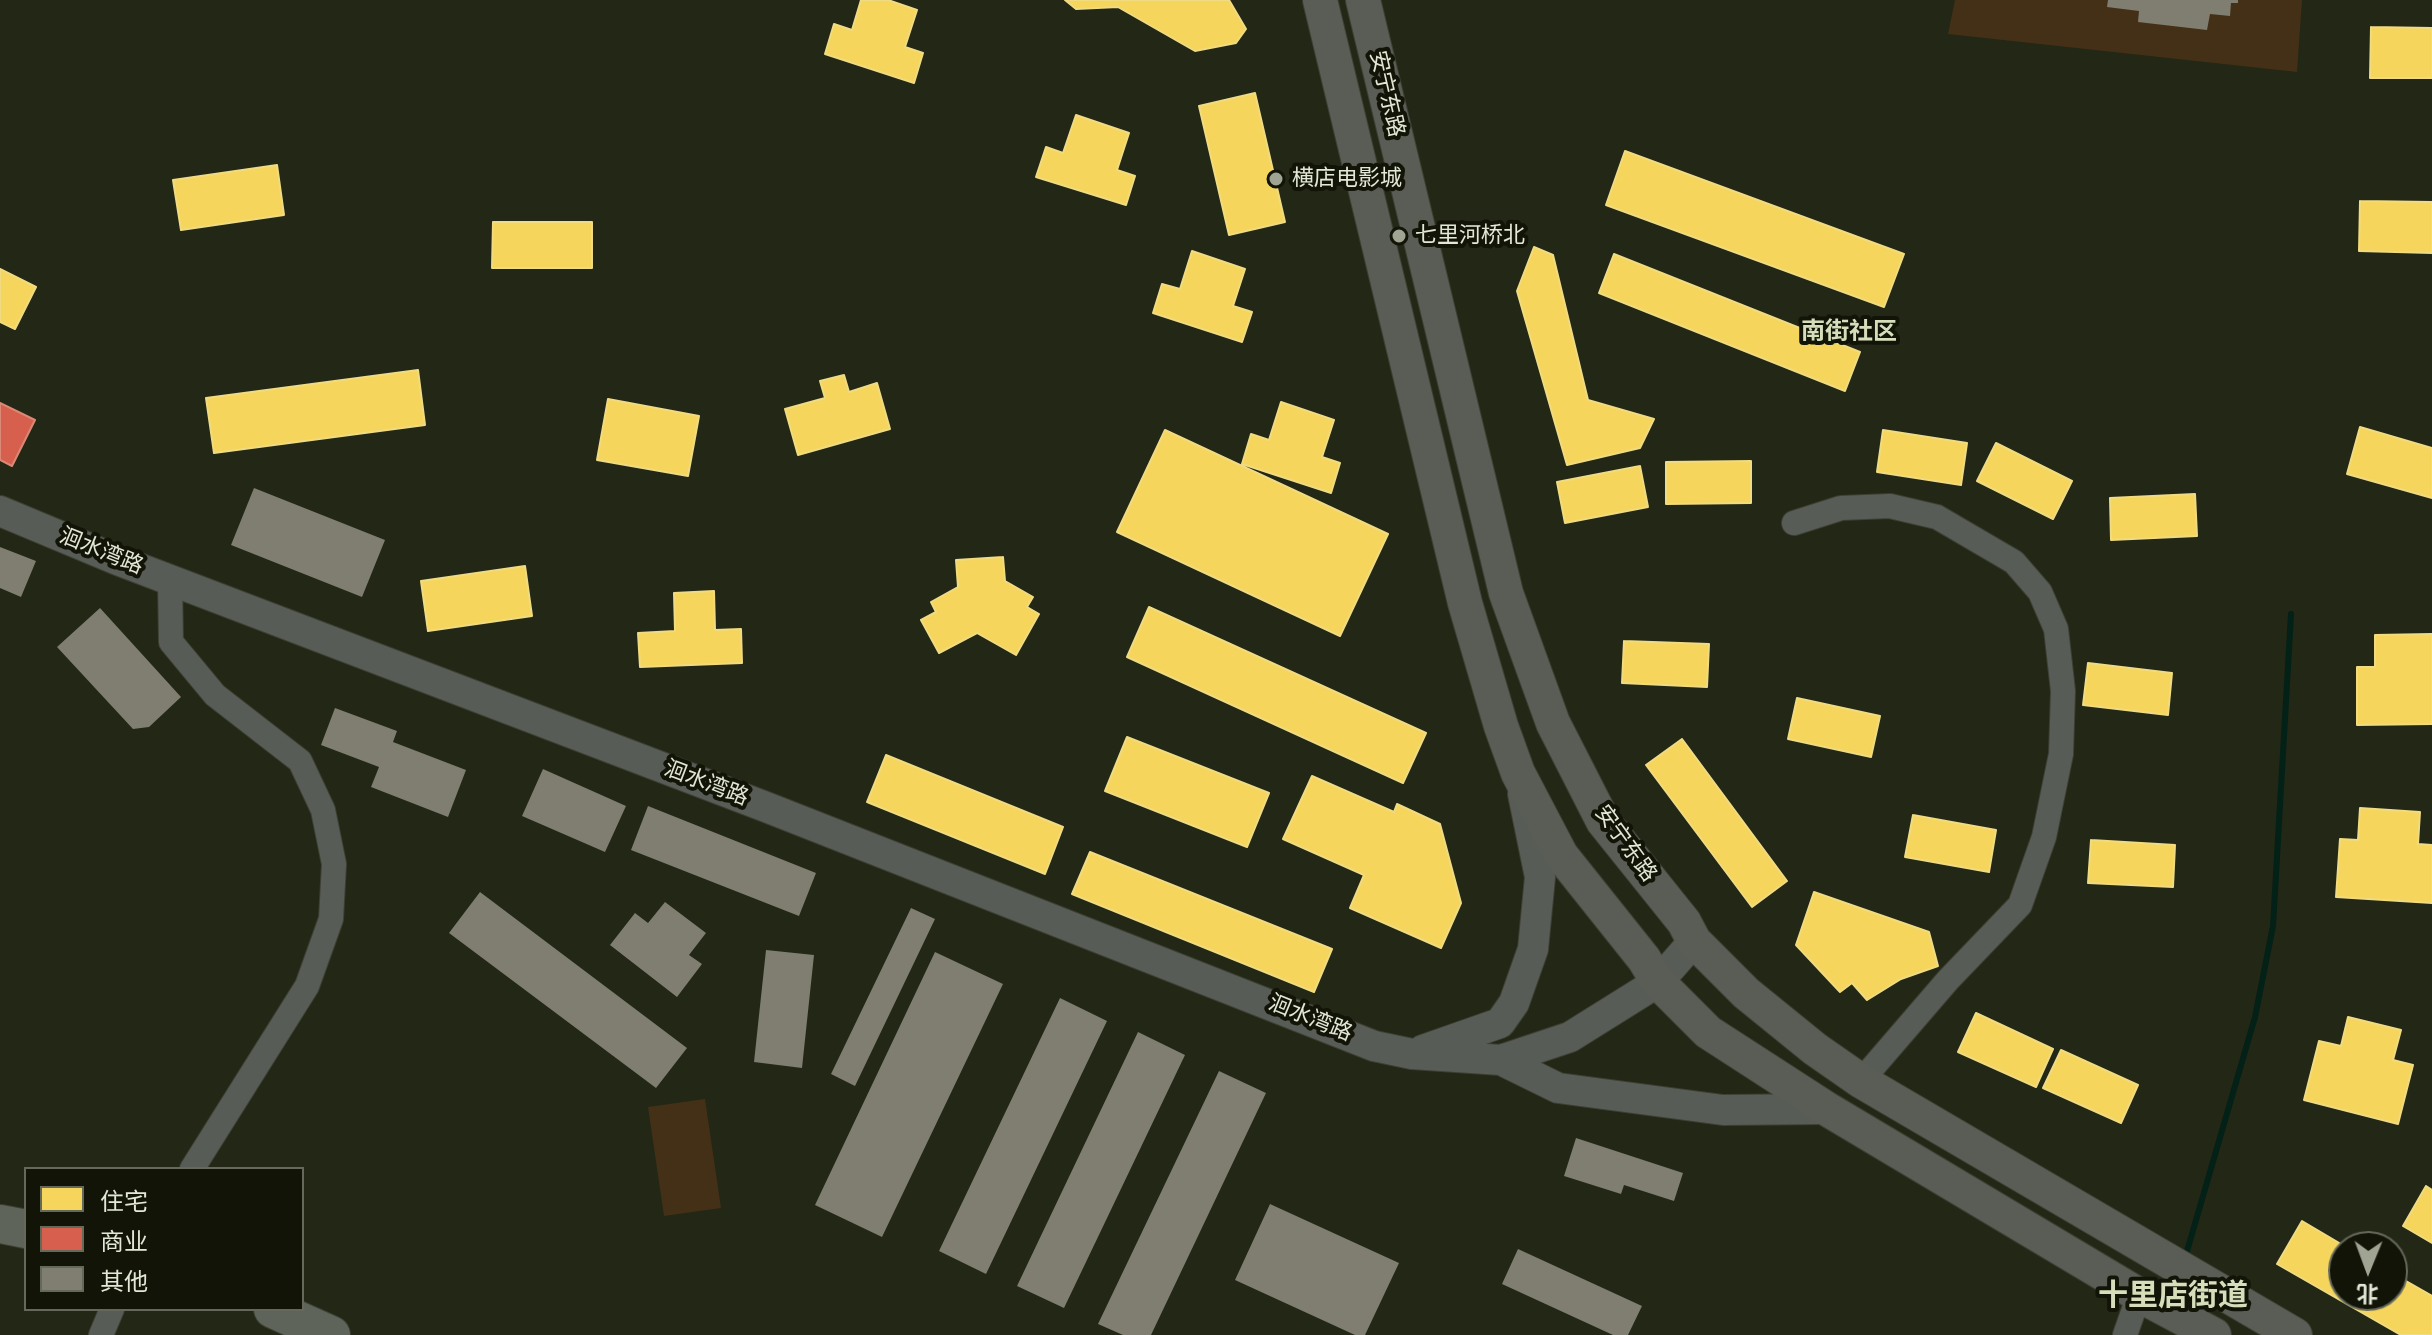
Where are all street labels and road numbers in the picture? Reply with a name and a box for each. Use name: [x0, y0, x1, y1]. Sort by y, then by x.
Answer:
street label: 安宁东路: [1363, 48, 1409, 140]
street label: 洄水湾路: [55, 523, 147, 581]
street label: 洄水湾路: [660, 756, 752, 812]
street label: 安宁东路: [1588, 801, 1662, 887]
street label: 洄水湾路: [1264, 990, 1356, 1048]

